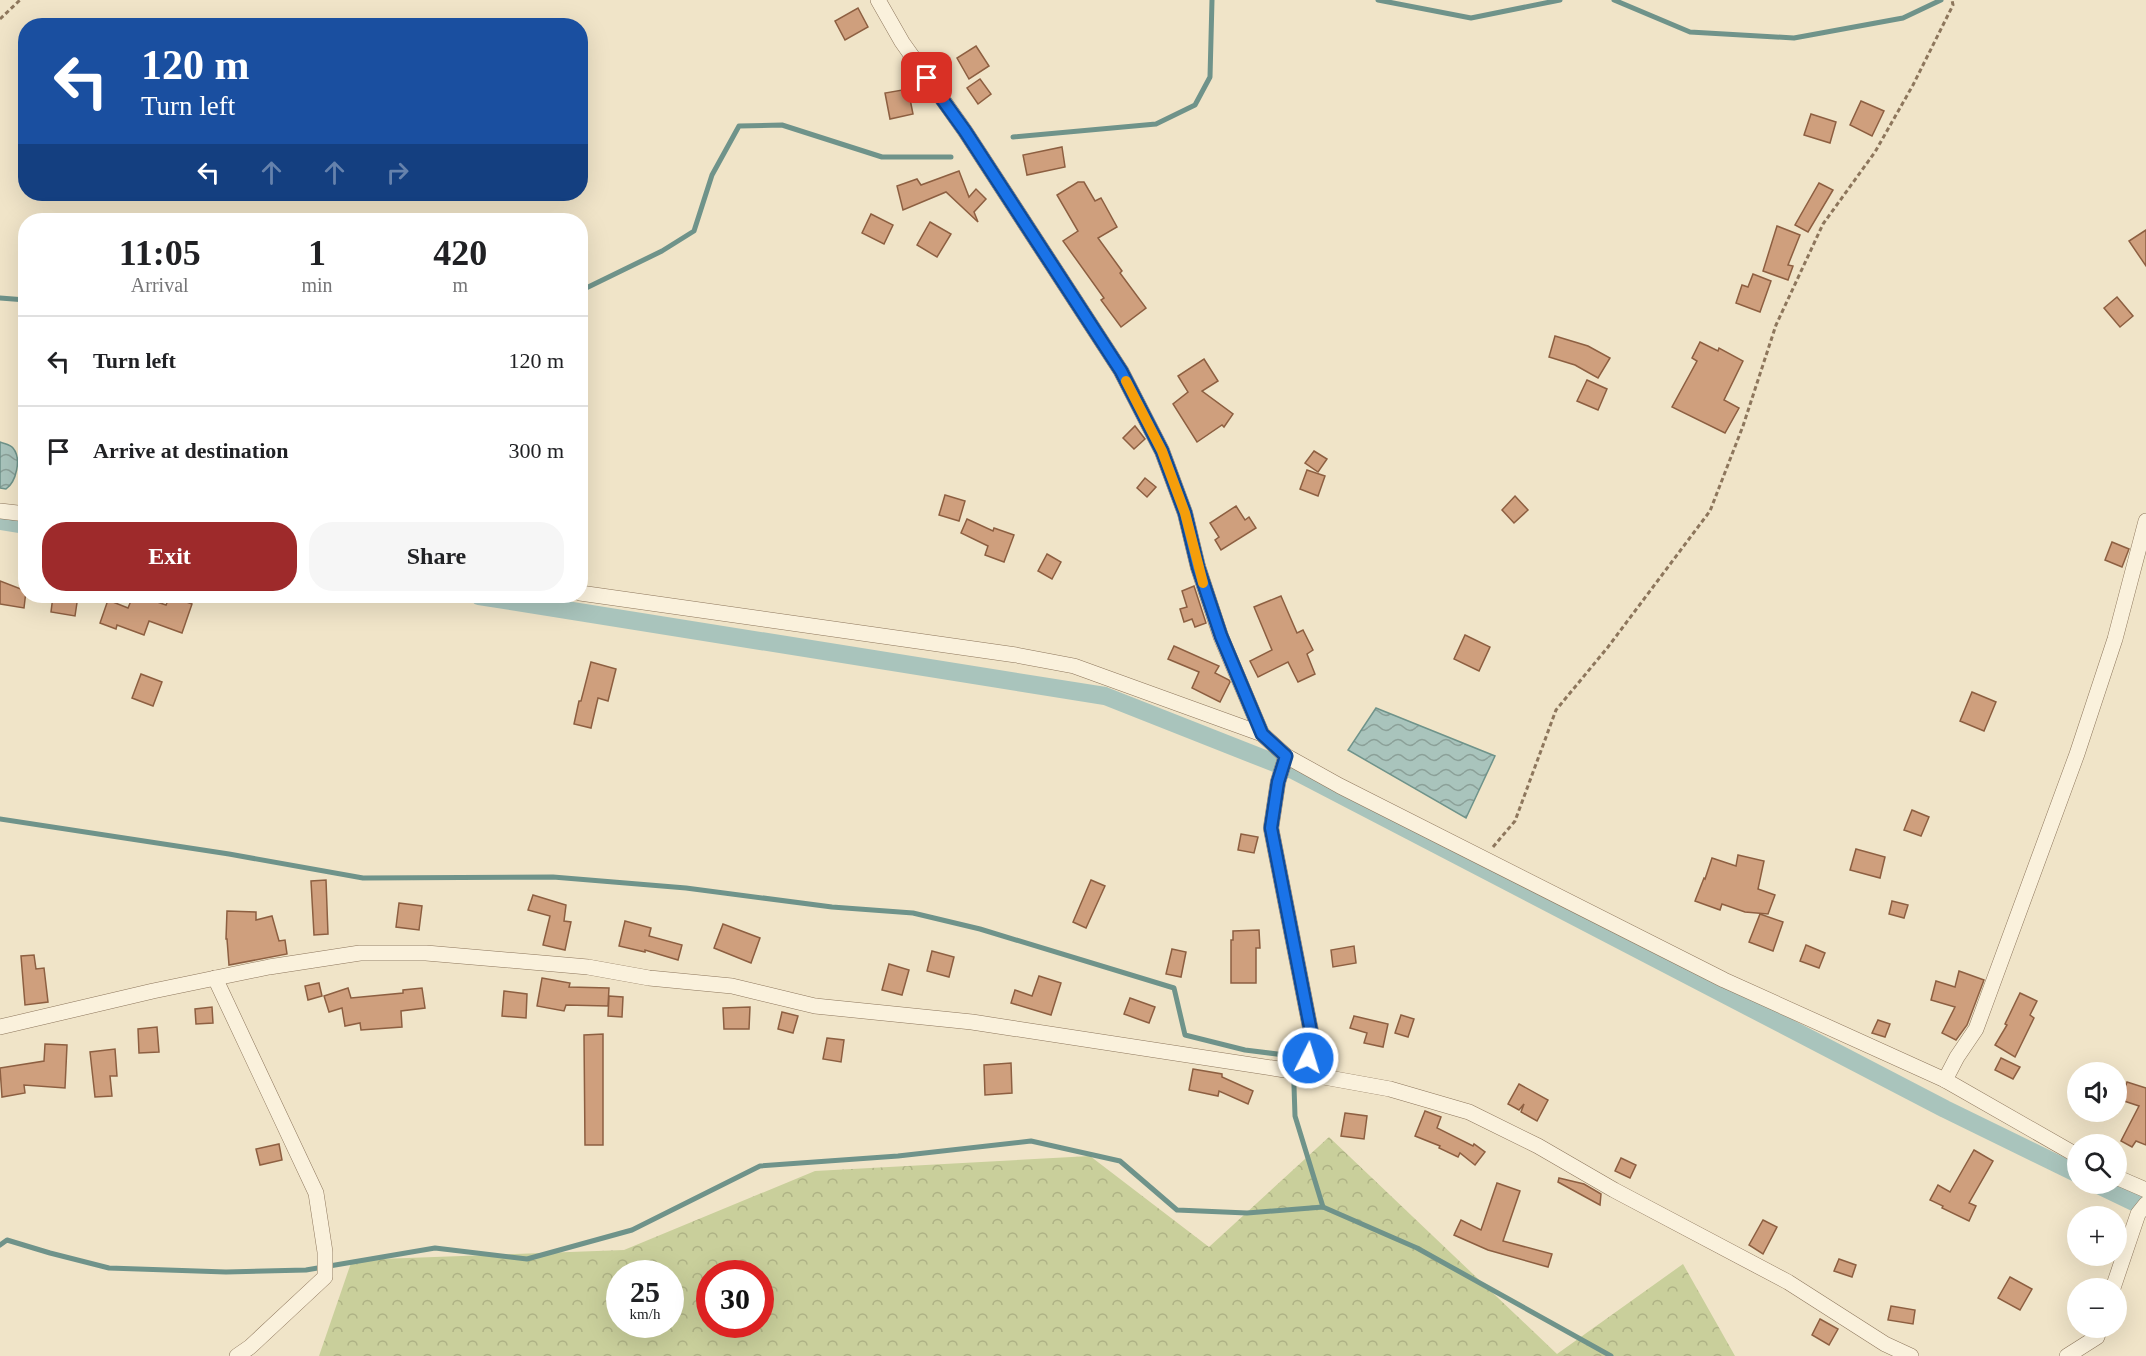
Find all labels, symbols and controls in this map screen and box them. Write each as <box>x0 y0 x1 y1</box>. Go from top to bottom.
icon: left <box>42 42 120 120</box>
text: 120 m <box>141 42 250 88</box>
pin <box>901 52 952 103</box>
icon: arrive <box>910 61 943 94</box>
text: Turn left <box>141 91 235 121</box>
icon: left <box>192 156 225 189</box>
icon: ahead <box>255 156 288 189</box>
icon: ahead <box>318 156 351 189</box>
icon: right <box>381 156 414 189</box>
text: 11:05 <box>119 233 201 273</box>
text: 1 <box>308 233 326 273</box>
text: 420 <box>433 233 487 273</box>
text: Arrival <box>131 274 189 296</box>
text: min <box>301 274 333 296</box>
text: m <box>452 274 468 296</box>
icon: left <box>42 345 75 378</box>
text: Turn left <box>93 348 176 373</box>
text: 120 m <box>508 348 564 373</box>
icon: arrive <box>42 435 75 468</box>
text: Arrive at destination <box>93 438 289 463</box>
text: 300 m <box>508 438 564 463</box>
button: Exit <box>42 522 297 591</box>
button: Share <box>309 522 564 591</box>
position arrow <box>1276 1026 1340 1090</box>
map controls <box>2067 1062 2127 1338</box>
button: sound <box>2067 1062 2127 1122</box>
button: search <box>2067 1134 2127 1194</box>
button: + <box>2067 1206 2127 1266</box>
speed limit sign: 30 <box>696 1260 774 1338</box>
text: 25 <box>630 1275 660 1308</box>
button: − <box>2067 1278 2127 1338</box>
text: km/h <box>630 1306 660 1322</box>

